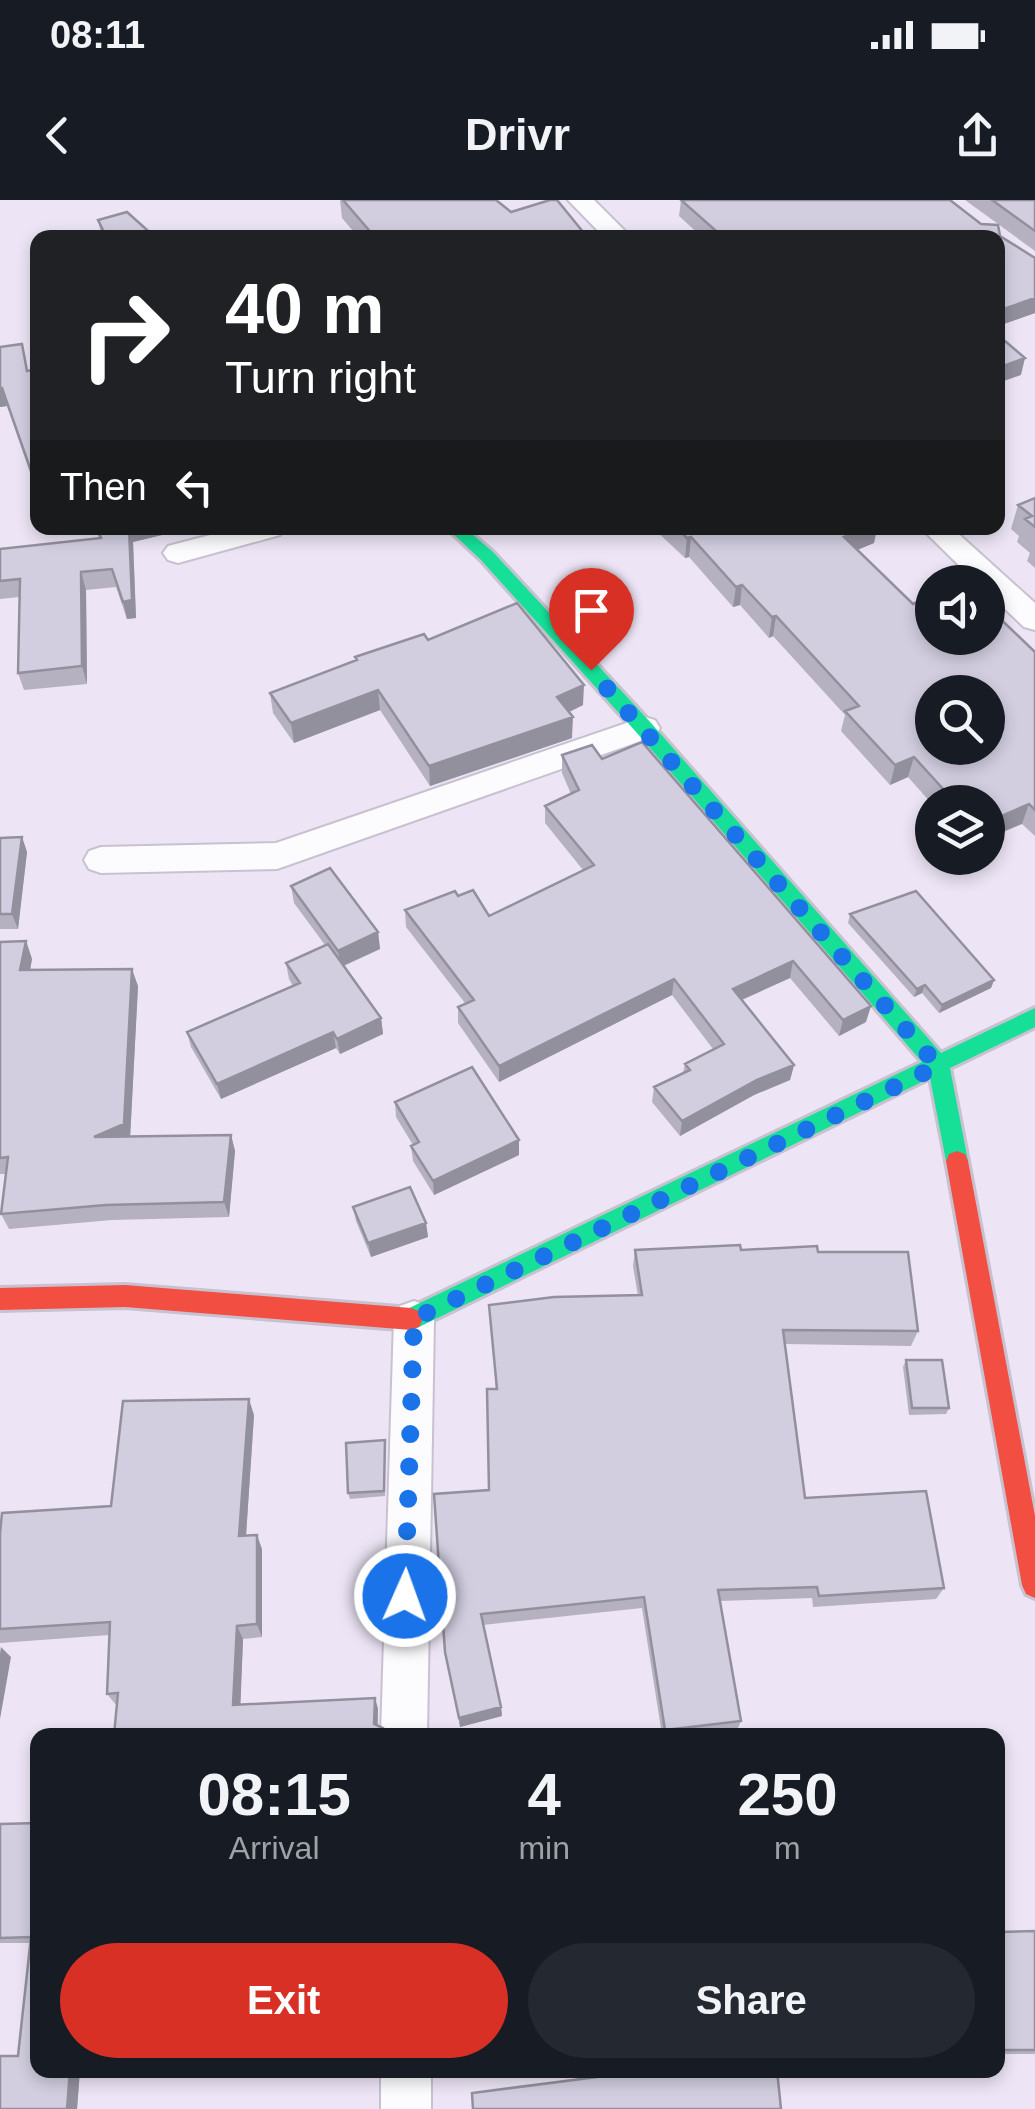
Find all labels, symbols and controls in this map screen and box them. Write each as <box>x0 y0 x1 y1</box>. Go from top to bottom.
text: 08:11 <box>50 14 145 56</box>
icon: back <box>30 108 85 163</box>
icon: share <box>950 108 1005 163</box>
text: Drivr <box>465 109 570 160</box>
icon: right <box>60 270 190 400</box>
text: 40 m <box>225 270 385 348</box>
text: Turn right <box>225 352 416 403</box>
icon: left <box>167 460 222 515</box>
text: Then <box>60 466 147 508</box>
map controls <box>915 565 1005 875</box>
button: sound <box>915 565 1005 655</box>
pin <box>549 568 634 671</box>
icon: arrive <box>564 583 619 638</box>
button: search <box>915 675 1005 765</box>
button: layers <box>915 785 1005 875</box>
position arrow <box>353 1544 457 1648</box>
text: 08:15 <box>197 1761 351 1828</box>
text: 4 <box>527 1761 561 1828</box>
text: 250 <box>737 1761 838 1828</box>
text: Arrival <box>229 1830 320 1866</box>
text: min <box>518 1830 570 1866</box>
text: m <box>774 1830 801 1866</box>
button: Exit <box>60 1943 508 2058</box>
button: Share <box>528 1943 975 2058</box>

